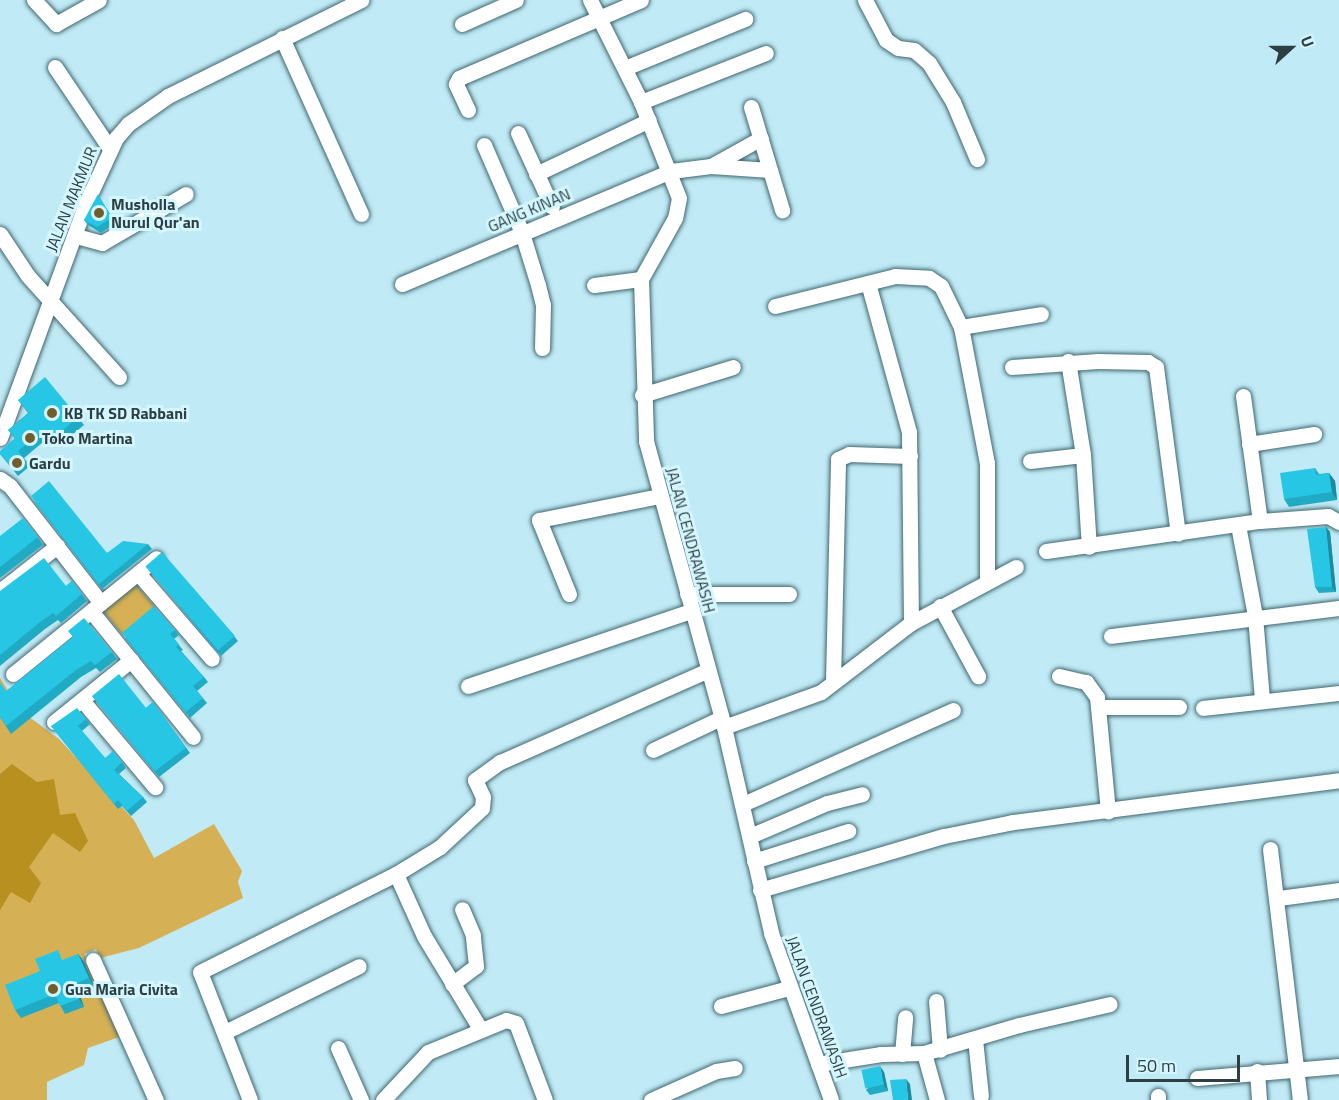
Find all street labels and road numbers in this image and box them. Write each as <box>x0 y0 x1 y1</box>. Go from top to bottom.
street label: JALAN MAKMUR <box>41 144 101 254</box>
street label: GANG KINAN <box>485 184 573 236</box>
street label: JALAN CENDRAWASIH <box>662 465 720 615</box>
street label: JALAN CENDRAWASIH <box>782 933 852 1081</box>

